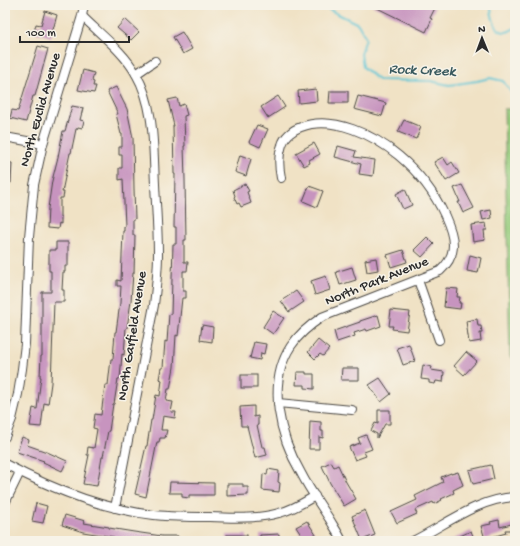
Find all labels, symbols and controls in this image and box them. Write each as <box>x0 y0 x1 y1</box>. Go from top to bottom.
scale bar <box>20 18 129 44</box>
north arrow <box>462 18 502 58</box>
text: N <box>478 24 486 36</box>
text: 100 m <box>25 27 56 41</box>
street label: North Euclid Avenue <box>17 50 66 169</box>
water label: Rock Creek <box>388 61 457 81</box>
street label: North Park Avenue <box>323 253 432 310</box>
street label: North Garfield Avenue <box>114 269 152 402</box>

